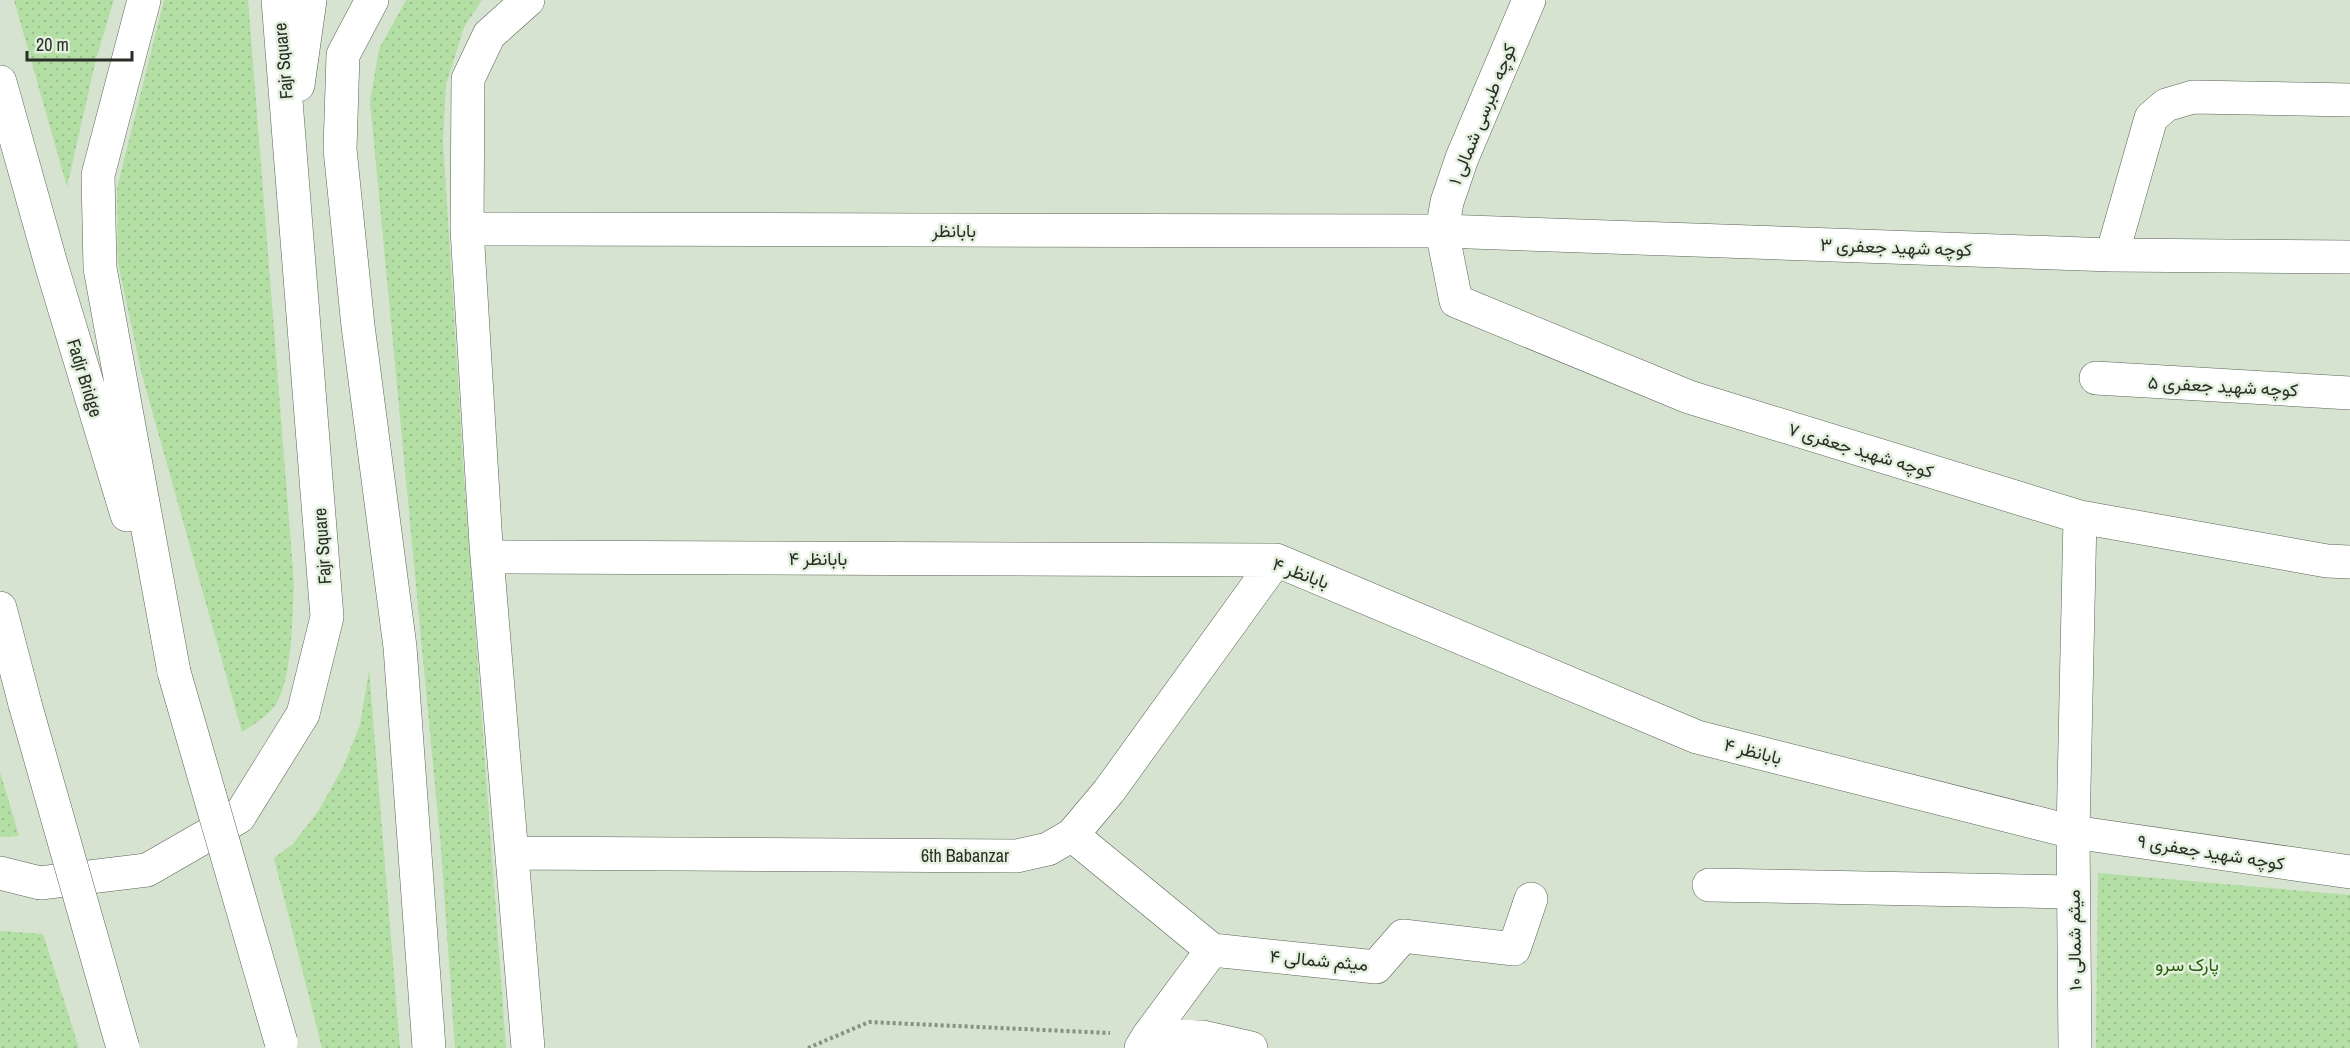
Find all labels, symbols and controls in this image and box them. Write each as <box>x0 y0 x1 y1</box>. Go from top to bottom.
street label: Fajr Square <box>267 22 299 100</box>
scale bar <box>27 24 132 62</box>
text: 20 m <box>36 32 69 57</box>
street label: کوچه طبرسی شمالی ۱ <box>1442 40 1522 188</box>
street label: بابانظر <box>931 218 976 243</box>
street label: کوچه شهید جعفری ۳ <box>1820 232 1972 262</box>
street label: Fadjr Bridge <box>61 336 109 420</box>
street label: کوچه شهید جعفری ۵ <box>2147 370 2299 402</box>
street label: کوچه شهید جعفری ۷ <box>1785 416 1937 484</box>
street label: Fajr Square <box>307 507 337 585</box>
street label: بابانظر ۴ <box>789 546 847 571</box>
street label: بابانظر ۴ <box>1269 551 1333 595</box>
street label: بابانظر ۴ <box>1722 732 1784 770</box>
street label: کوچه شهید جعفری ۹ <box>2136 828 2286 876</box>
street label: 6th Babanzar <box>921 843 1009 868</box>
street label: میثم شمالی ۱۰ <box>2061 889 2087 991</box>
street label: میثم شمالی ۴ <box>1269 943 1369 977</box>
park label: پارک سرو <box>2155 952 2219 977</box>

